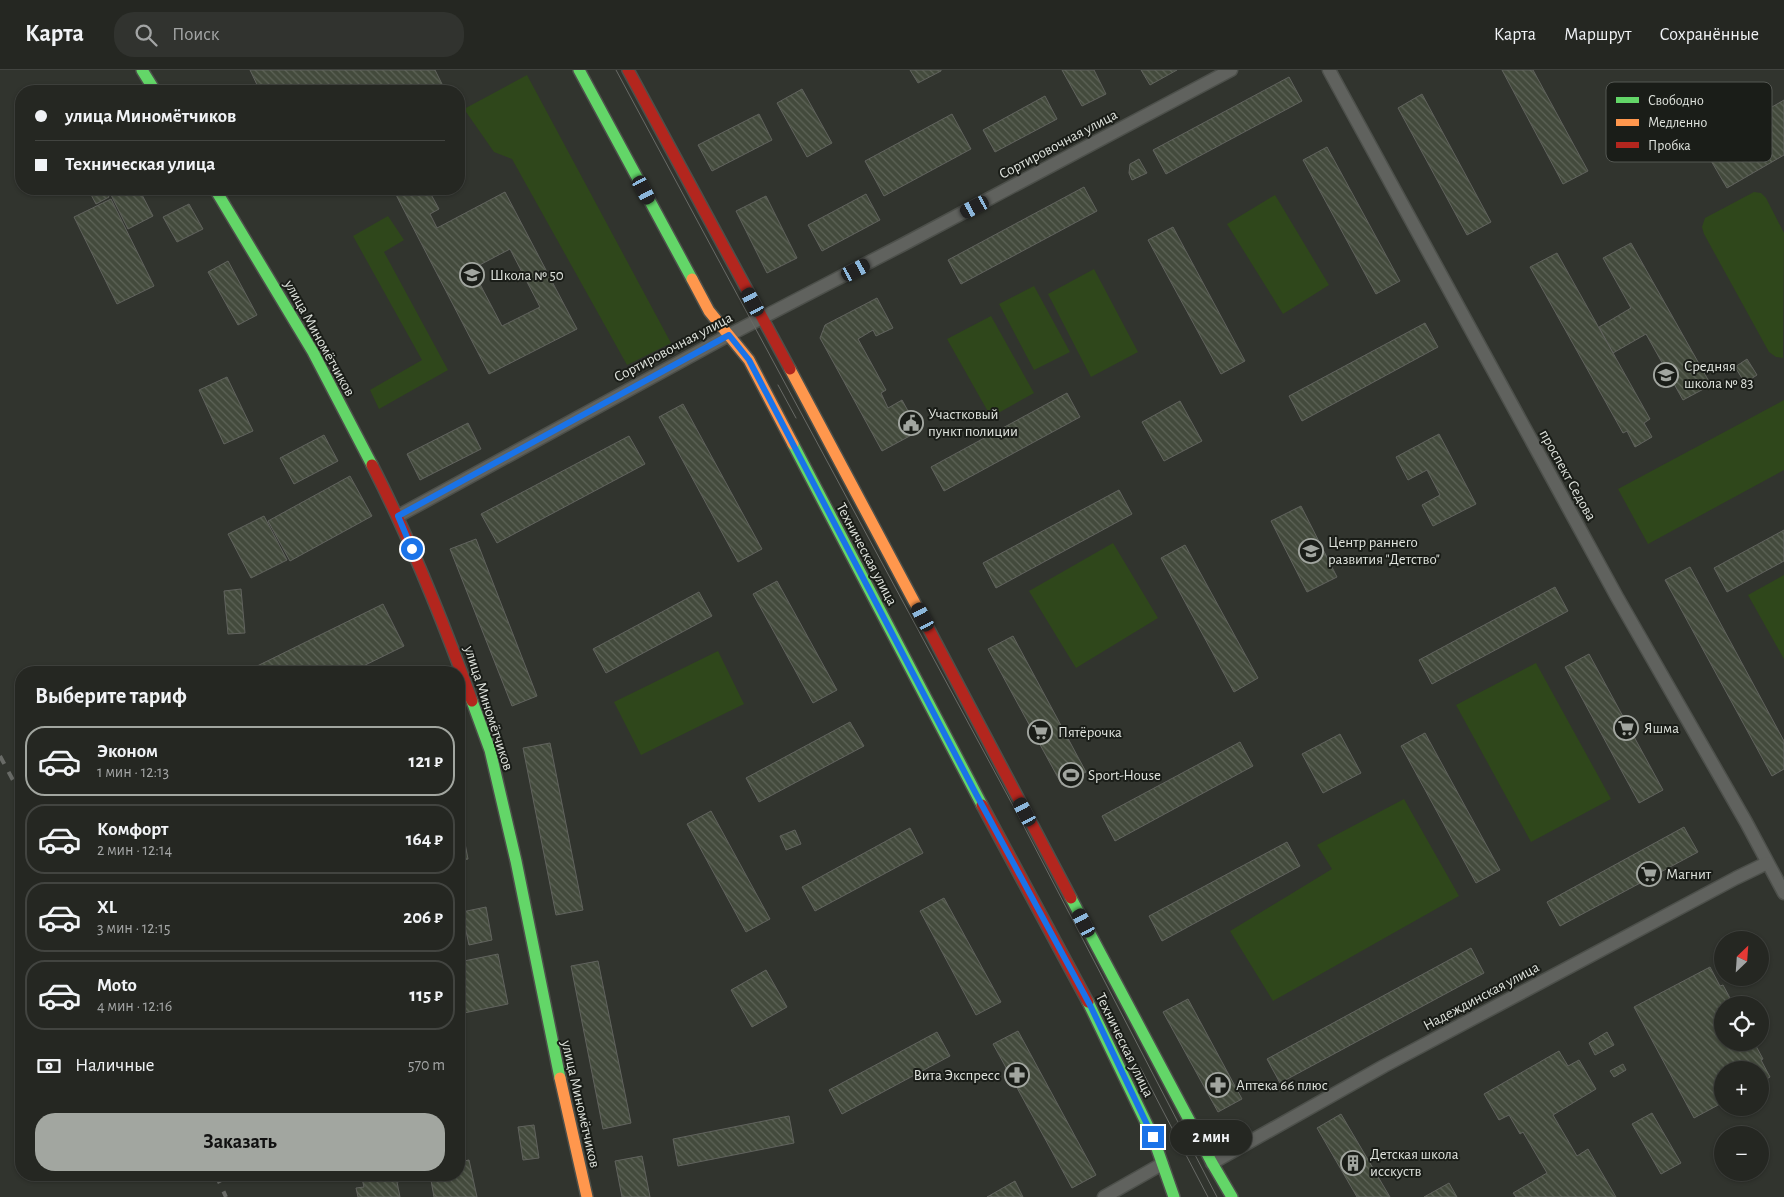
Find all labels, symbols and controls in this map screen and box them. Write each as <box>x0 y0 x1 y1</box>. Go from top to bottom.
search box <box>114 12 464 57</box>
icon: search <box>132 21 160 49</box>
text: Карта <box>25 22 84 46</box>
text: Поиск <box>172 25 219 44</box>
text: Карта <box>1494 26 1536 44</box>
text: Маршрут <box>1564 26 1632 44</box>
text: Сохранённые <box>1660 26 1759 44</box>
legend <box>1606 82 1772 162</box>
text: Свободно <box>1648 94 1704 108</box>
text: улица Миномётчиков <box>65 107 236 126</box>
street label: Сортировочная улица <box>996 107 1120 182</box>
text: Медленно <box>1648 116 1707 130</box>
text: Пробка <box>1648 139 1691 153</box>
text: Техническая улица <box>65 155 215 174</box>
car <box>630 173 657 207</box>
car <box>958 193 991 221</box>
car <box>839 256 872 284</box>
school or university icon: Школа № 50 <box>459 262 485 288</box>
place label: Школа № 50 <box>490 268 564 283</box>
street label: улица Миномётчиков <box>281 277 358 399</box>
car <box>739 285 766 319</box>
street label: Сортировочная улица <box>611 310 735 385</box>
place label: Средняя школа № 83 <box>1684 359 1753 391</box>
school or university icon: Средняя школа № 83 <box>1653 362 1679 388</box>
place label: Участковый пункт полиции <box>928 407 1018 439</box>
public building icon: Участковый пункт полиции <box>898 410 924 436</box>
street label: проспект Седова <box>1536 427 1599 523</box>
street label: Техническая улица <box>833 501 900 608</box>
place label: Центр раннего развития "Детство" <box>1328 535 1440 567</box>
route start <box>401 538 423 560</box>
school or university icon: Центр раннего развития "Детство" <box>1298 538 1324 564</box>
car <box>909 600 936 634</box>
street label: улица Миномётчиков <box>461 643 516 772</box>
text: Выберите тариф <box>35 685 187 707</box>
supermarket icon: Яшма <box>1613 715 1639 741</box>
supermarket icon: Пятёрочка <box>1027 719 1053 745</box>
place label: Яшма <box>1644 721 1679 736</box>
place label: Пятёрочка <box>1058 725 1122 740</box>
icon: car <box>37 739 82 784</box>
text: Эконом <box>97 742 158 761</box>
text: 121 ₽ <box>409 752 443 771</box>
sports icon: Sport-House <box>1058 762 1084 788</box>
text: 1 мин · 12:13 <box>97 764 169 780</box>
place label: Sport-House <box>1088 768 1161 783</box>
car <box>1011 795 1038 829</box>
icon: car <box>37 817 82 862</box>
text: Комфорт <box>97 820 168 839</box>
text: 164 ₽ <box>406 830 443 849</box>
text: 2 мин · 12:14 <box>97 842 172 858</box>
supermarket icon: Магнит <box>1636 861 1662 887</box>
place label: Магнит <box>1666 867 1712 882</box>
icon: car <box>37 895 82 940</box>
text: XL <box>97 898 117 917</box>
car <box>1070 906 1097 940</box>
text: 206 ₽ <box>403 908 443 927</box>
text: 3 мин · 12:15 <box>97 920 170 936</box>
north arrow <box>1714 931 1769 986</box>
map controls <box>1714 931 1769 1181</box>
street label: Надеждинская улица <box>1421 959 1542 1033</box>
icon: car <box>37 973 82 1018</box>
text: Moto <box>97 976 137 995</box>
text: 115 ₽ <box>409 986 443 1005</box>
street label: Техническая улица <box>1093 991 1156 1100</box>
button: locate <box>1714 996 1769 1051</box>
text: 4 мин · 12:16 <box>97 998 172 1014</box>
street label: улица Миномётчиков <box>558 1038 602 1169</box>
icon: cash <box>35 1052 63 1080</box>
text: Наличные <box>75 1056 155 1075</box>
text: 570 m <box>408 1057 445 1073</box>
button: + <box>1714 1061 1769 1116</box>
pharmacy icon: Вита Экспресс <box>1004 1062 1030 1088</box>
place label: Вита Экспресс <box>913 1068 1000 1083</box>
pharmacy icon: Аптека 66 плюс <box>1205 1072 1231 1098</box>
place label: Аптека 66 плюс <box>1236 1078 1328 1093</box>
button: Заказать <box>35 1113 445 1171</box>
callout: 2 мин <box>1170 1120 1253 1154</box>
route end <box>1142 1126 1164 1148</box>
button: − <box>1714 1126 1769 1181</box>
text: 2 мин <box>1192 1129 1230 1145</box>
place label: Детская школа исскуств <box>1370 1147 1459 1179</box>
building icon: Детская школа исскуств <box>1340 1150 1366 1176</box>

